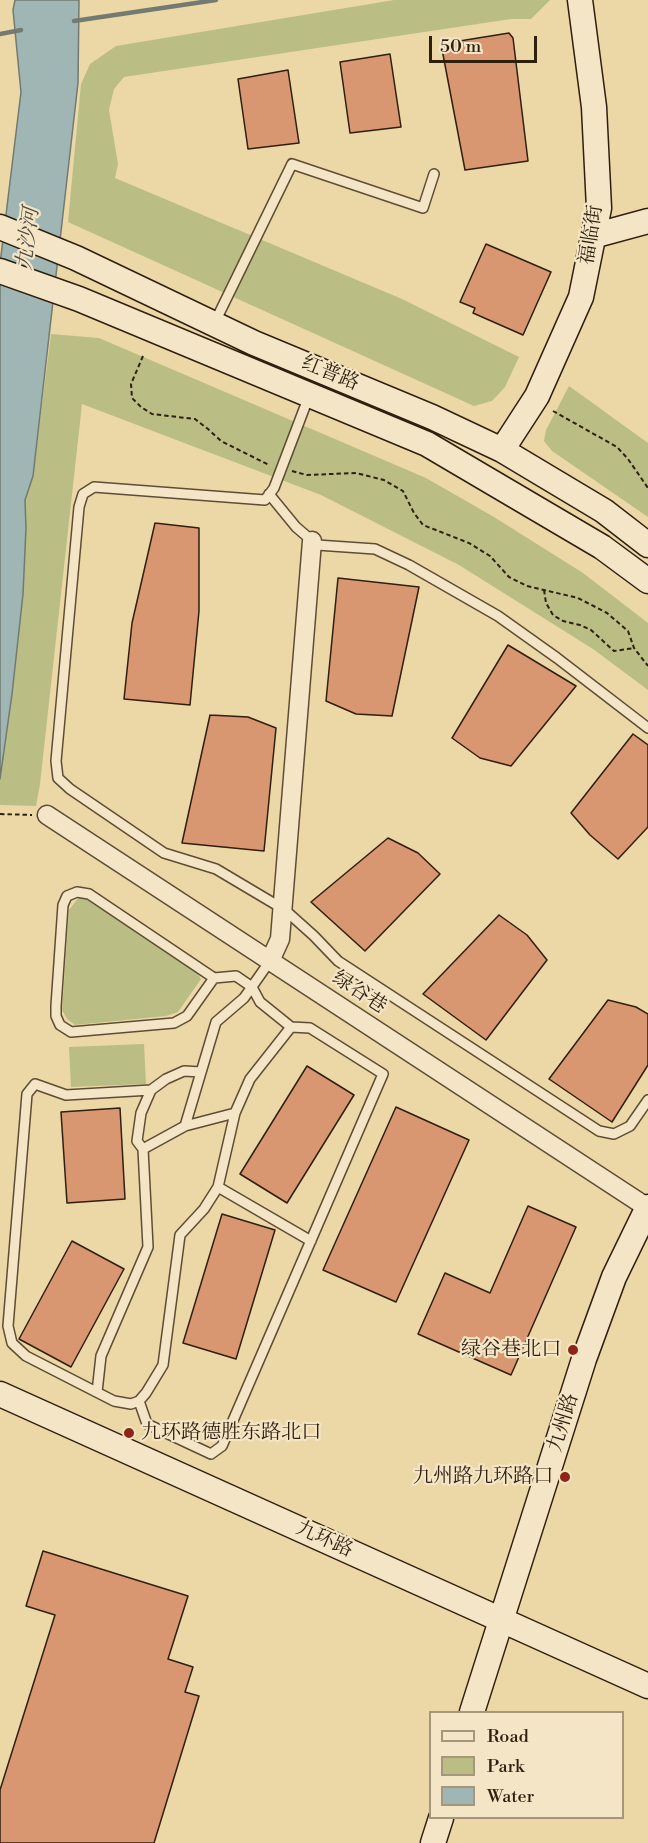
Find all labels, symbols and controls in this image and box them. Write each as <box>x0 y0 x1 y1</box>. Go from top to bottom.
scale bar <box>432 24 540 62</box>
text: 50 m <box>440 35 481 58</box>
street label: 福临街 <box>575 203 609 267</box>
water label: 九沙河 <box>13 206 45 272</box>
street label: 红普路 <box>298 352 362 396</box>
street label: 绿谷巷 <box>327 967 391 1019</box>
place label: 绿谷巷北口 <box>461 1338 561 1362</box>
marker: 绿谷巷北口 <box>566 1343 580 1357</box>
street label: 九州路 <box>544 1391 584 1455</box>
place label: 九环路德胜东路北口 <box>141 1421 321 1445</box>
marker: 九环路德胜东路北口 <box>122 1426 136 1440</box>
place label: 九州路九环路口 <box>413 1465 553 1489</box>
marker: 九州路九环路口 <box>558 1470 572 1484</box>
street label: 九环路 <box>292 1517 356 1563</box>
legend <box>429 1711 624 1819</box>
text: Road <box>487 1725 529 1748</box>
text: Park <box>487 1755 524 1778</box>
text: Water <box>487 1785 534 1808</box>

